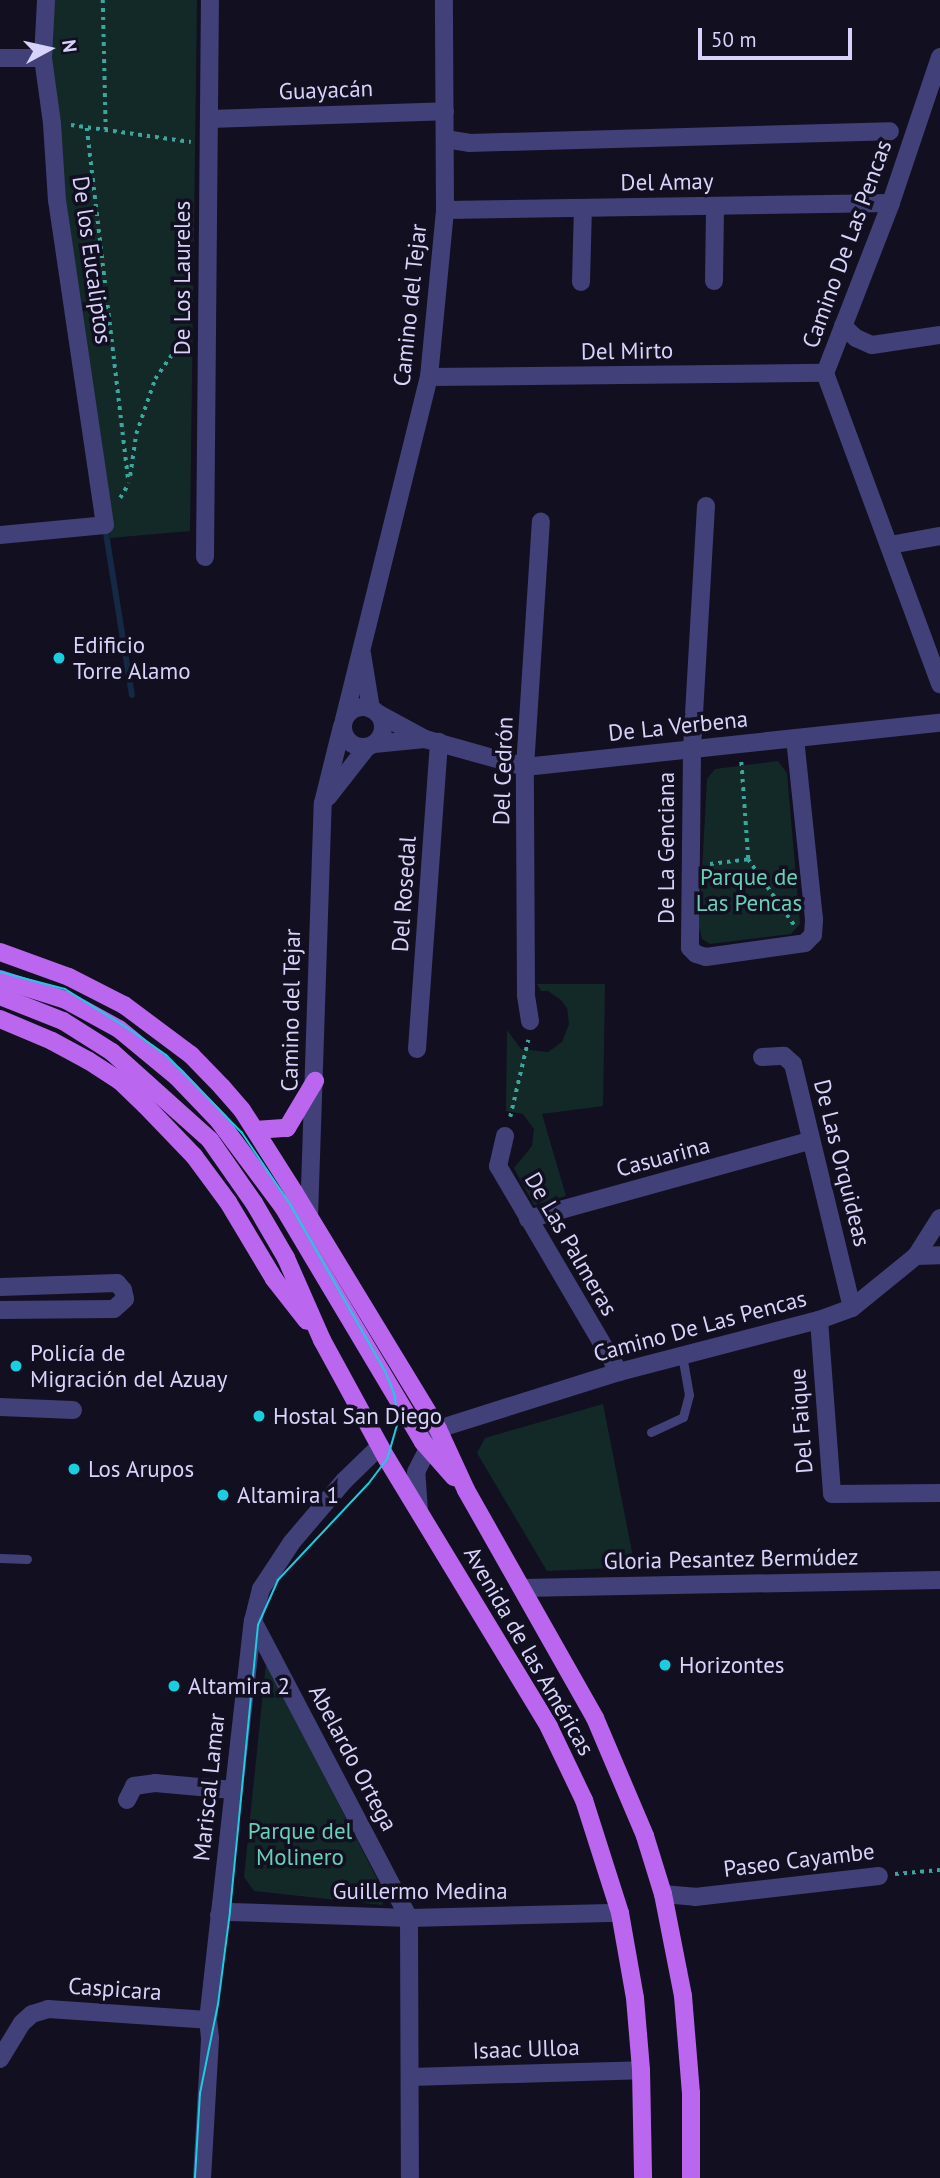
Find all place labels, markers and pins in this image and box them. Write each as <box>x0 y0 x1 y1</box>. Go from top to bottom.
place label: Edificio Torre Alamo <box>73 631 191 685</box>
marker: Edificio Torre Alamo <box>51 650 67 666</box>
place label: Policía de Migración del Azuay <box>30 1339 228 1393</box>
marker: Policía de Migración del Azuay <box>8 1358 24 1374</box>
place label: Hostal San Diego <box>273 1402 442 1430</box>
marker: Hostal San Diego <box>251 1408 267 1424</box>
place label: Los Arupos <box>88 1455 195 1483</box>
marker: Los Arupos <box>66 1461 82 1477</box>
place label: Altamira 1 <box>237 1481 339 1509</box>
marker: Altamira 1 <box>215 1487 231 1503</box>
place label: Horizontes <box>679 1651 785 1679</box>
marker: Horizontes <box>657 1657 673 1673</box>
place label: Altamira 2 <box>188 1672 290 1700</box>
marker: Altamira 2 <box>166 1678 182 1694</box>

